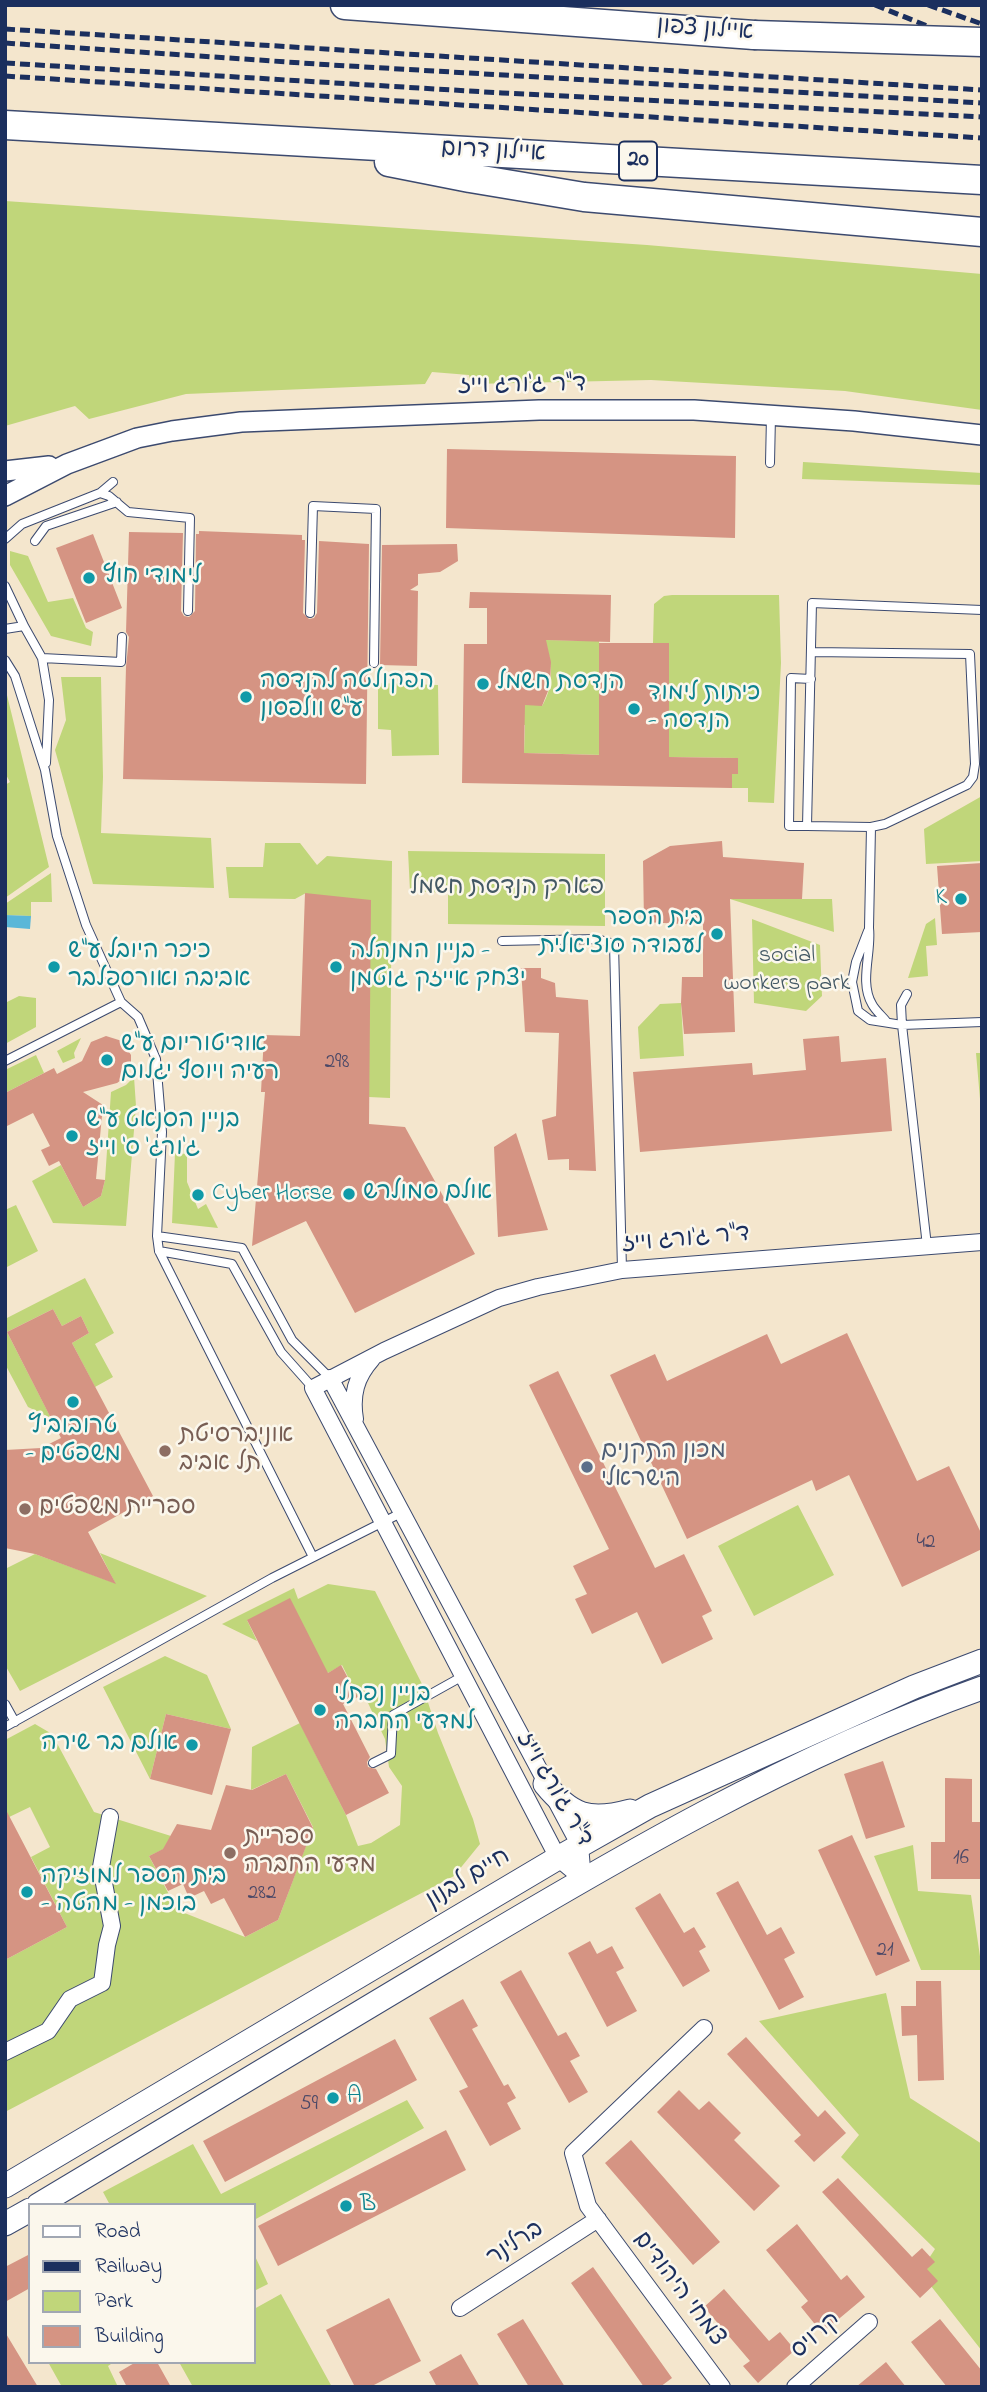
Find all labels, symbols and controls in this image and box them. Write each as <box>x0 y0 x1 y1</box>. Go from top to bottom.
street label: איילון צפון <box>656 13 754 49</box>
street label: איילון דרום <box>440 136 546 170</box>
road number: 20 <box>619 142 657 180</box>
street label: ד"ר ג'ורג וייז <box>458 371 586 403</box>
place label: לימודי חוץ <box>103 564 201 592</box>
marker: לימודי חוץ <box>81 570 97 586</box>
place label: הפקולטה להנדסה ע"ש וולפסון <box>260 669 434 725</box>
place label: הנדסת חשמל <box>497 670 624 698</box>
marker: הנדסת חשמל <box>475 676 491 692</box>
place label: כיתות לימוד - הנדסה <box>648 681 760 737</box>
marker: הפקולטה להנדסה ע"ש וולפסון <box>238 689 254 705</box>
marker: כיתות לימוד - הנדסה <box>626 701 642 717</box>
park label: פארק הנדסת חשמל <box>410 875 604 903</box>
place label: K <box>935 885 947 913</box>
marker: K <box>953 891 969 907</box>
place label: בית הספר לעבודה סוציאלית <box>539 906 703 962</box>
marker: בית הספר לעבודה סוציאלית <box>709 926 725 942</box>
place label: כיכר היובל ע"ש אביבה ואורספלבר <box>68 939 251 995</box>
place label: בניין המנהלה - יצחק אייזק גוטמן <box>350 939 526 995</box>
park label: social workers park <box>724 943 850 999</box>
marker: כיכר היובל ע"ש אביבה ואורספלבר <box>46 959 62 975</box>
marker: בניין המנהלה - יצחק אייזק גוטמן <box>328 959 344 975</box>
place label: אודיטוריום ע"ש רעיה ויוסף יגלום <box>121 1032 279 1088</box>
house number: 298 <box>325 1051 349 1077</box>
marker: אודיטוריום ע"ש רעיה ויוסף יגלום <box>99 1052 115 1068</box>
place label: בניין הסנאט ע"ש ג'ורג' ס' וייז <box>86 1108 240 1164</box>
marker: בניין הסנאט ע"ש ג'ורג' ס' וייז <box>64 1128 80 1144</box>
place label: אולם סמולרש <box>363 1180 492 1208</box>
place label: Cyber Horse <box>212 1181 332 1209</box>
marker: אולם סמולרש <box>341 1186 357 1202</box>
marker: Cyber Horse <box>190 1187 206 1203</box>
street label: ד"ר ג'ורג וייז <box>621 1221 751 1261</box>
marker: טרובוביץ - משפטים <box>65 1394 81 1410</box>
place label: טרובוביץ - משפטים <box>25 1414 121 1470</box>
place label: אוניברסיטת תל אביב <box>179 1423 293 1479</box>
place label: מכון התקנים הישראלי <box>601 1439 726 1495</box>
marker: אוניברסיטת תל אביב <box>157 1443 173 1459</box>
marker: מכון התקנים הישראלי <box>579 1459 595 1475</box>
place label: ספריית משפטים <box>39 1495 195 1523</box>
marker: ספריית משפטים <box>17 1501 33 1517</box>
house number: 42 <box>916 1531 936 1557</box>
place label: בניין נפתלי למדעי החברה <box>334 1682 474 1738</box>
marker: בניין נפתלי למדעי החברה <box>312 1702 328 1718</box>
street label: ד"ר ג'ורג וייז <box>509 1727 597 1853</box>
place label: אולם בר שירה <box>41 1731 178 1759</box>
marker: אולם בר שירה <box>184 1737 200 1753</box>
place label: ספריית מדעי החברה <box>244 1825 376 1881</box>
street label: חיים לבנון <box>422 1844 516 1916</box>
marker: ספריית מדעי החברה <box>222 1845 238 1861</box>
house number: 16 <box>953 1847 969 1873</box>
place label: בית הספר למוזיקה - בוכמן - מהטה <box>41 1864 226 1920</box>
house number: 282 <box>248 1882 276 1908</box>
marker: בית הספר למוזיקה - בוכמן - מהטה <box>19 1884 35 1900</box>
house number: 21 <box>876 1939 894 1965</box>
place label: A <box>347 2084 362 2112</box>
marker: A <box>325 2090 341 2106</box>
house number: 59 <box>300 2093 318 2119</box>
place label: B <box>360 2192 376 2220</box>
marker: B <box>338 2198 354 2214</box>
legend <box>28 2203 256 2364</box>
street label: ברלינר <box>482 2216 550 2274</box>
text: Road <box>95 2217 141 2247</box>
street label: צמחי היהודים <box>626 2227 730 2353</box>
text: Railway <box>95 2252 162 2282</box>
text: Park <box>95 2287 133 2317</box>
street label: קרויס <box>786 2308 848 2366</box>
text: Building <box>95 2322 164 2352</box>

